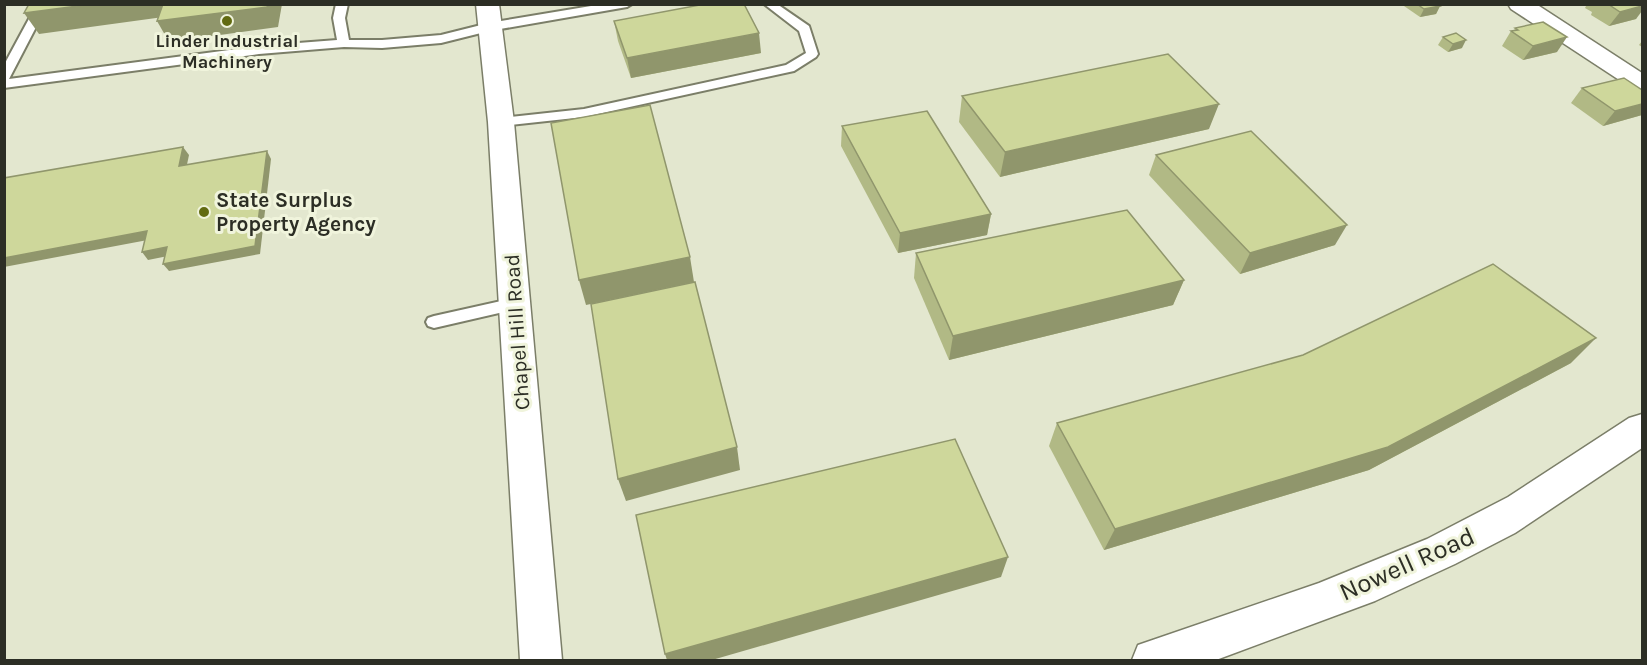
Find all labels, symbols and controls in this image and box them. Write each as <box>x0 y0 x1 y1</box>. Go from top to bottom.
marker: Linder Industrial Machinery <box>220 14 234 28</box>
place label: Linder Industrial Machinery <box>156 30 298 73</box>
place label: State Surplus Property Agency <box>216 188 376 236</box>
marker: State Surplus Property Agency <box>197 205 211 219</box>
street label: Chapel Hill Road <box>500 253 534 411</box>
street label: Nowell Road <box>1335 520 1479 608</box>

